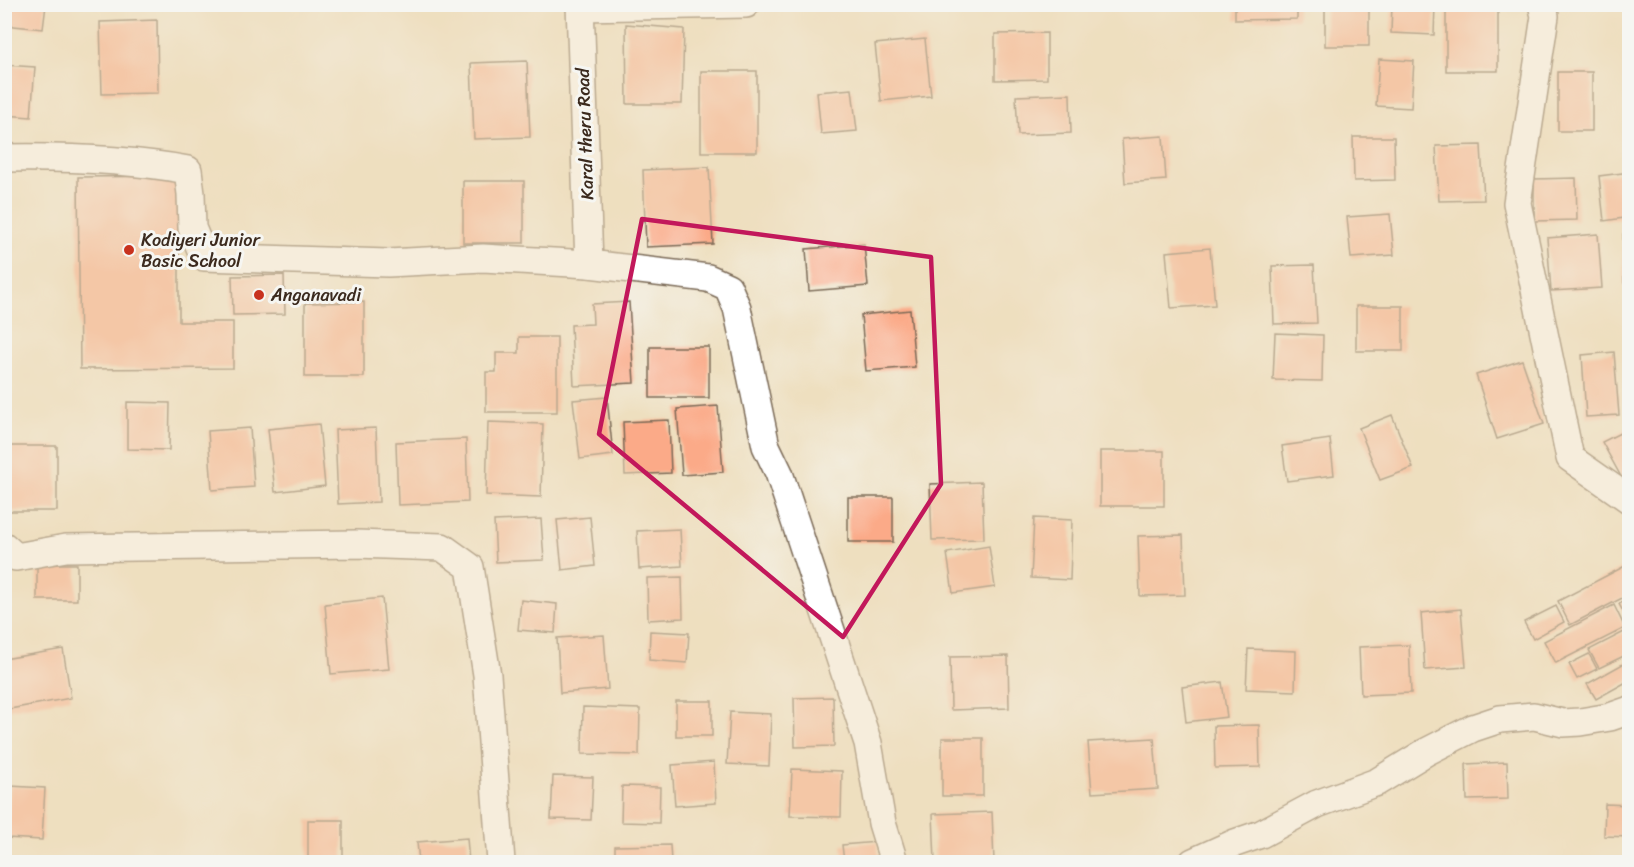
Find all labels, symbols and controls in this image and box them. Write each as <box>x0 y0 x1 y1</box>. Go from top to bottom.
street label: Karal theru Road <box>567 66 603 200</box>
place label: Kodiyeri Junior Basic School <box>141 224 261 277</box>
marker: Kodiyeri Junior Basic School <box>122 243 136 257</box>
place label: Anganavadi <box>270 279 362 311</box>
marker: Anganavadi <box>252 288 266 302</box>

